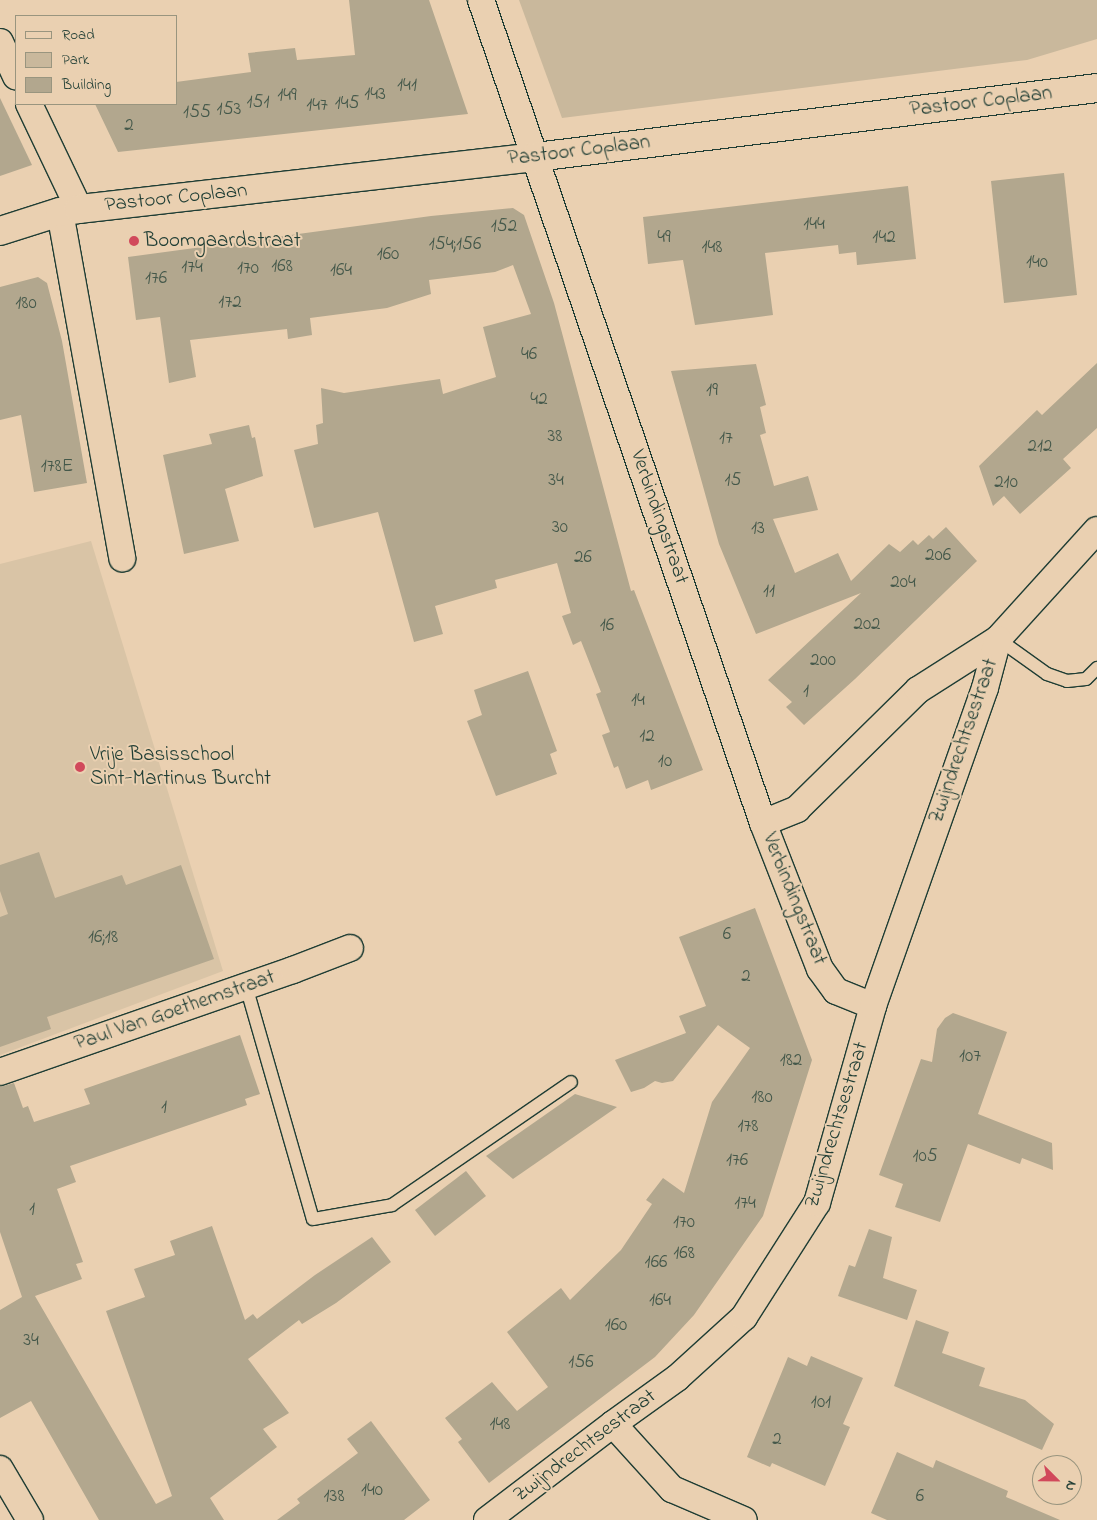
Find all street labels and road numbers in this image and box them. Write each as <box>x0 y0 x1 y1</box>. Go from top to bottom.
street label: Pastoor Coplaan <box>908 81 1054 123</box>
street label: Pastoor Coplaan <box>506 130 652 172</box>
street label: Pastoor Coplaan <box>103 178 249 218</box>
street label: Verbindingstraat <box>624 447 694 587</box>
street label: Zwijndrechtsestraat <box>924 655 1004 827</box>
street label: Verbindingstraat <box>756 829 832 969</box>
street label: Paul Van Goethemstraat <box>72 965 278 1057</box>
street label: Zwijndrechtsestraat <box>800 1039 874 1211</box>
street label: Zwijndrechtsestraat <box>509 1384 661 1508</box>

